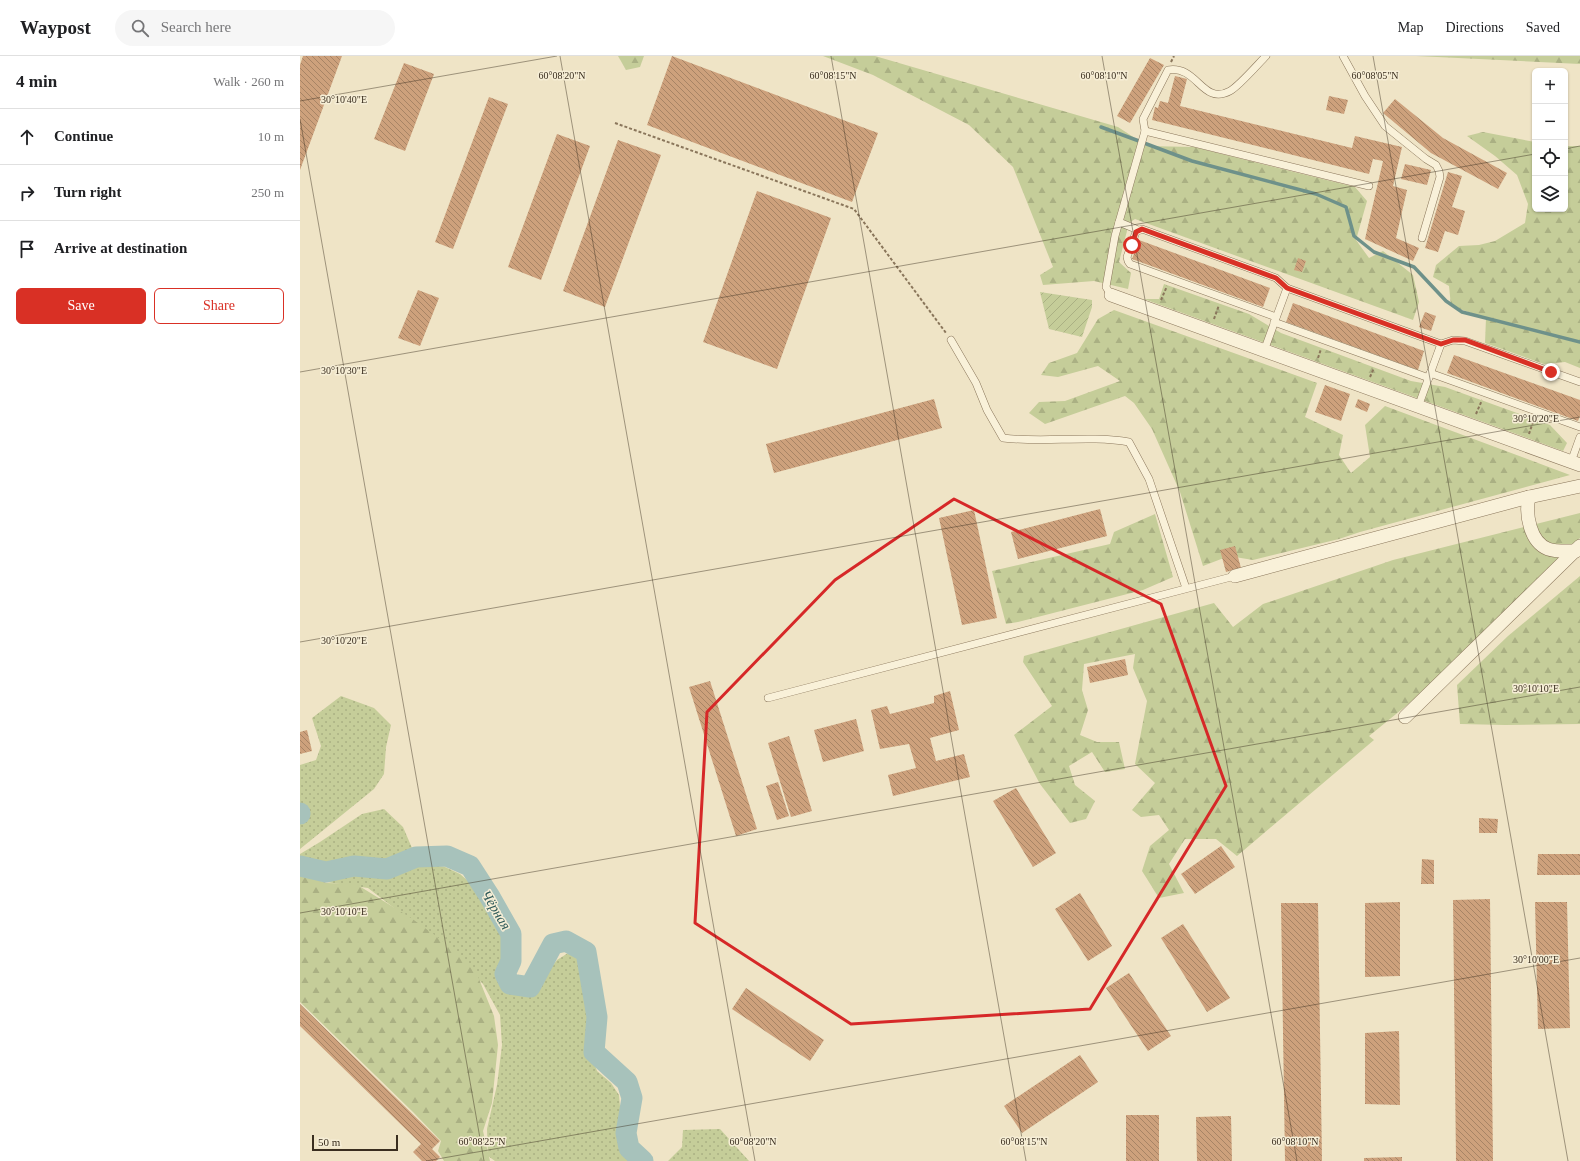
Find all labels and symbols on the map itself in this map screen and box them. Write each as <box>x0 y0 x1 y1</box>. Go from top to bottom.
text: 60°08'20"N <box>538 70 586 81</box>
text: 60°08'15"N <box>809 70 857 81</box>
text: 60°08'10"N <box>1080 70 1128 81</box>
text: 60°08'05"N <box>1351 70 1399 81</box>
text: 30°10'40"E <box>321 94 367 105</box>
route start <box>1123 236 1141 254</box>
route end <box>1542 363 1560 381</box>
text: 30°10'30"E <box>321 365 367 376</box>
text: 30°10'20"E <box>1513 413 1559 424</box>
text: 30°10'20"E <box>321 635 367 646</box>
text: 30°10'10"E <box>1513 683 1559 694</box>
water label: Чёрная <box>478 888 514 932</box>
text: 30°10'10"E <box>321 906 367 917</box>
text: 30°10'00"E <box>1513 954 1559 965</box>
scale bar <box>312 1133 398 1152</box>
text: 60°08'25"N <box>458 1136 506 1147</box>
text: 60°08'20"N <box>729 1136 777 1147</box>
text: 60°08'15"N <box>1000 1136 1048 1147</box>
text: 60°08'10"N <box>1271 1136 1319 1147</box>

